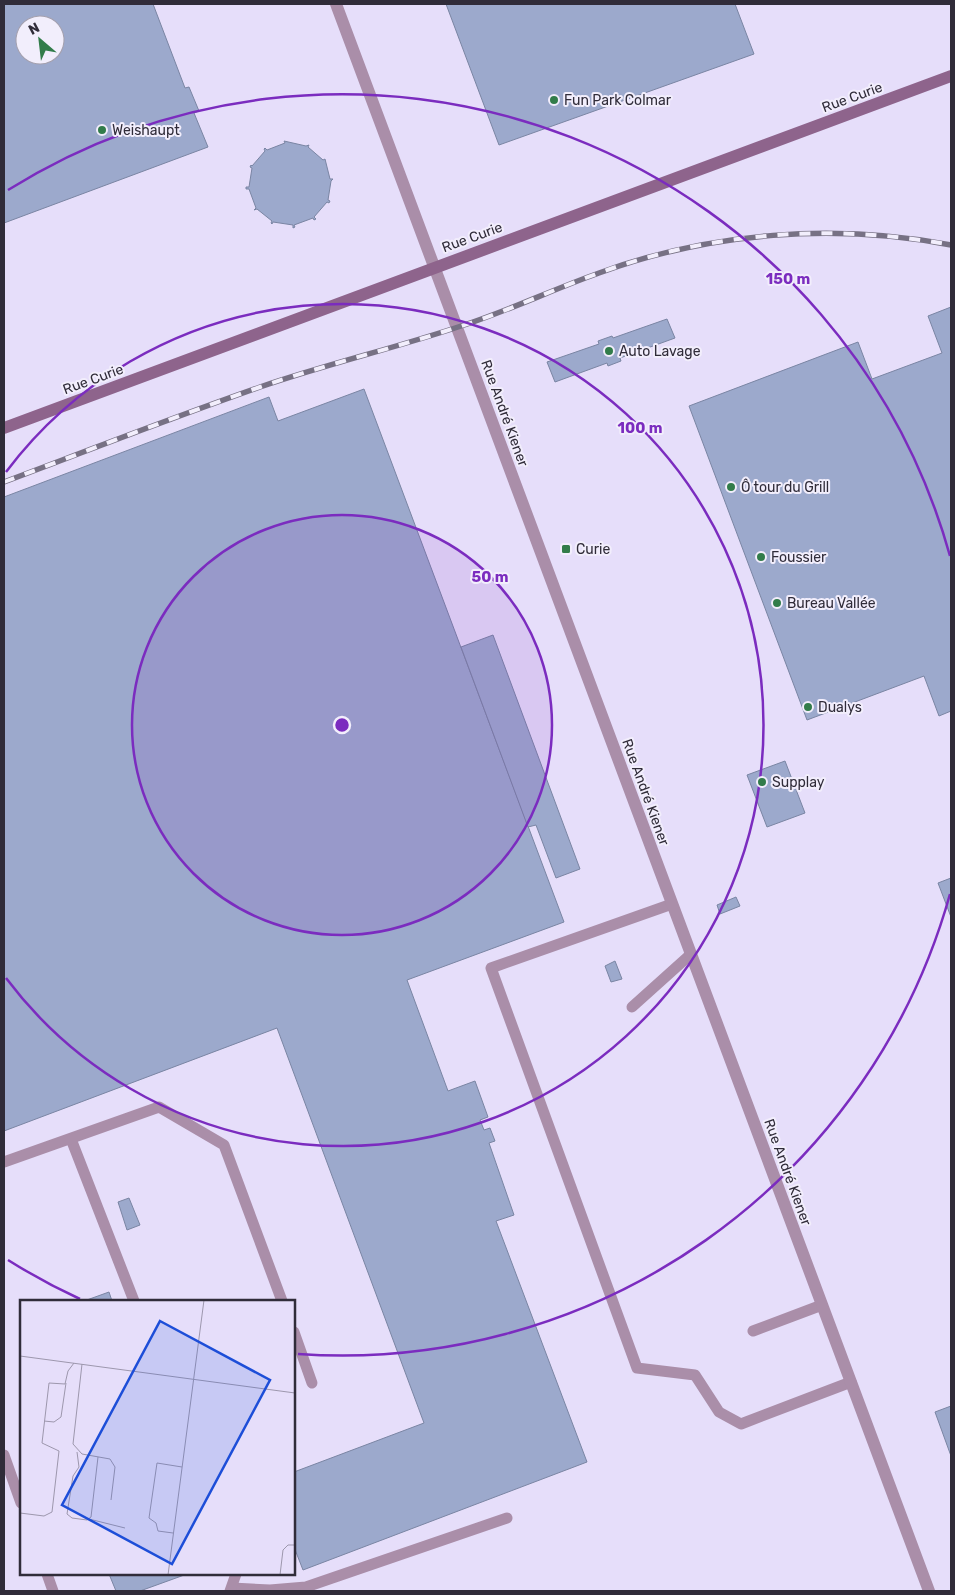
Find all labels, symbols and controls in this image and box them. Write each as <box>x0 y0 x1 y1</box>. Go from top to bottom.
north arrow <box>15 15 65 65</box>
text: N <box>26 19 43 39</box>
street label: Rue Curie <box>820 79 885 116</box>
place label: Fun Park Colmar <box>564 92 672 109</box>
marker: Fun Park Colmar <box>548 94 560 106</box>
place label: Weishaupt <box>112 122 180 139</box>
marker: Weishaupt <box>96 124 108 136</box>
street label: Rue Curie <box>440 219 505 256</box>
text: 150 m <box>766 270 810 288</box>
place label: Auto Lavage <box>619 343 701 360</box>
marker: Auto Lavage <box>603 345 615 357</box>
street label: Rue André Kiener <box>477 357 532 470</box>
street label: Rue Curie <box>61 361 126 398</box>
text: 100 m <box>618 419 662 437</box>
place label: Ô tour du Grill <box>741 478 829 496</box>
marker: Ô tour du Grill <box>725 481 737 493</box>
place label: Curie <box>576 541 610 558</box>
marker: Curie <box>560 543 572 555</box>
place label: Foussier <box>771 549 827 566</box>
marker: Foussier <box>755 551 767 563</box>
text: 50 m <box>472 568 508 586</box>
place label: Bureau Vallée <box>787 595 876 612</box>
marker: Bureau Vallée <box>771 597 783 609</box>
place label: Dualys <box>818 699 862 716</box>
marker: Dualys <box>802 701 814 713</box>
centre of rings <box>333 716 351 734</box>
street label: Rue André Kiener <box>618 736 673 849</box>
place label: Supplay <box>772 774 825 791</box>
marker: Supplay <box>756 776 768 788</box>
street label: Rue André Kiener <box>760 1116 815 1229</box>
inset map <box>20 1300 295 1575</box>

